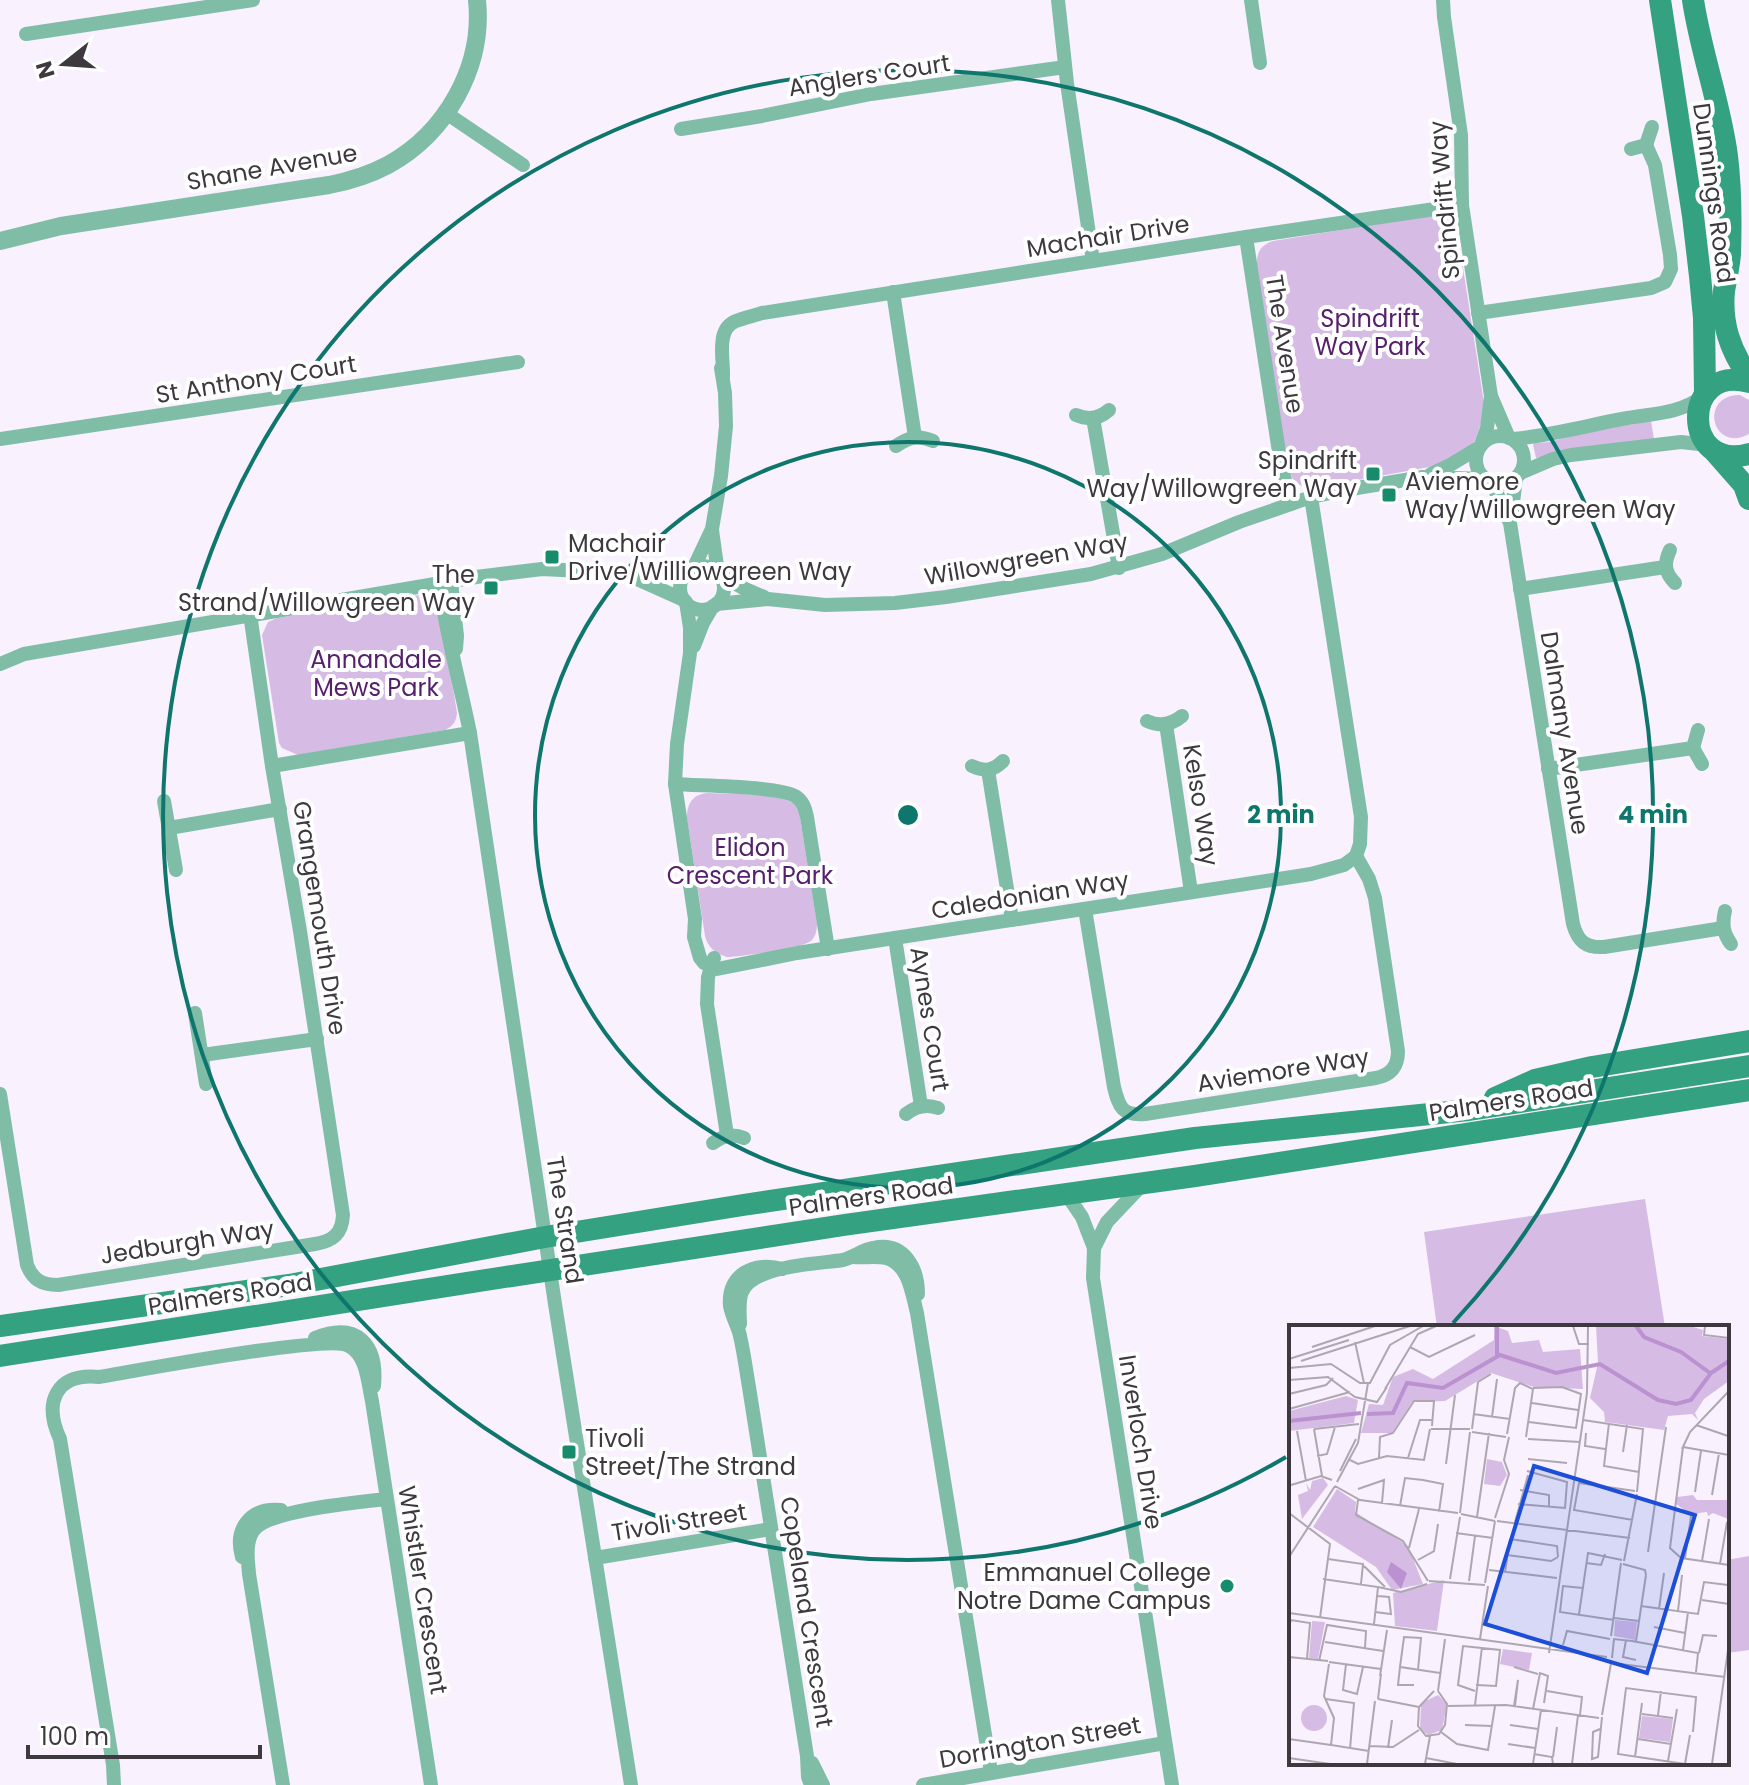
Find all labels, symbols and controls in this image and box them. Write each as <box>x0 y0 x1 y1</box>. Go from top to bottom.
north arrow <box>24 24 104 104</box>
street label: Anglers Court <box>786 46 952 104</box>
text: N <box>28 57 63 82</box>
street label: Dunnings Road <box>1685 101 1743 285</box>
street label: Spindrift Way <box>1421 119 1467 281</box>
street label: Shane Avenue <box>184 136 360 198</box>
street label: Machair Drive <box>1024 207 1192 265</box>
street label: The Avenue <box>1258 272 1312 416</box>
park label: Spindrift Way Park <box>1315 302 1426 363</box>
street label: St Anthony Court <box>153 347 359 411</box>
place label: Spindrift Way/Willowgreen Way <box>1086 444 1357 505</box>
marker: Spindrift Way/Willowgreen Way <box>1364 465 1382 483</box>
place label: Aviemore Way/Willowgreen Way <box>1405 465 1676 526</box>
marker: Aviemore Way/Willowgreen Way <box>1380 486 1398 504</box>
street label: Willowgreen Way <box>922 525 1131 593</box>
place label: Machair Drive/Williowgreen Way <box>568 527 852 588</box>
marker: Machair Drive/Williowgreen Way <box>543 548 561 566</box>
place label: The Strand/Willowgreen Way <box>178 558 475 619</box>
marker: The Strand/Willowgreen Way <box>482 579 500 597</box>
street label: Dalmany Avenue <box>1533 629 1597 837</box>
park label: Annandale Mews Park <box>310 643 442 704</box>
street label: Kelso Way <box>1175 742 1227 869</box>
text: 2 min <box>1247 798 1315 831</box>
text: 4 min <box>1618 798 1688 831</box>
street label: Grangemouth Drive <box>285 799 355 1037</box>
centre of rings <box>894 801 922 829</box>
park label: Elidon Crescent Park <box>667 831 834 892</box>
street label: Caledonian Way <box>929 863 1132 927</box>
street label: Aynes Court <box>902 944 958 1094</box>
street label: Aviemore Way <box>1195 1040 1372 1100</box>
street label: Palmers Road <box>1426 1071 1596 1129</box>
street label: The Strand <box>539 1154 591 1286</box>
street label: Palmers Road <box>787 1168 955 1224</box>
street label: Jedburgh Way <box>98 1212 277 1272</box>
street label: Palmers Road <box>145 1265 315 1323</box>
inset map <box>1289 1325 1729 1765</box>
street label: Inverloch Drive <box>1111 1352 1171 1532</box>
place label: Tivoli Street/The Strand <box>585 1422 796 1483</box>
marker: Tivoli Street/The Strand <box>560 1443 578 1461</box>
street label: Whistler Crescent <box>390 1483 456 1697</box>
street label: Copeland Crescent <box>772 1494 842 1730</box>
street label: Tivoli Street <box>609 1495 749 1549</box>
place label: Emmanuel College Notre Dame Campus <box>957 1556 1211 1617</box>
marker: Emmanuel College Notre Dame Campus <box>1218 1577 1236 1595</box>
street label: Dorrington Street <box>937 1708 1143 1776</box>
scale bar <box>28 1709 260 1759</box>
text: 100 m <box>40 1720 109 1753</box>

